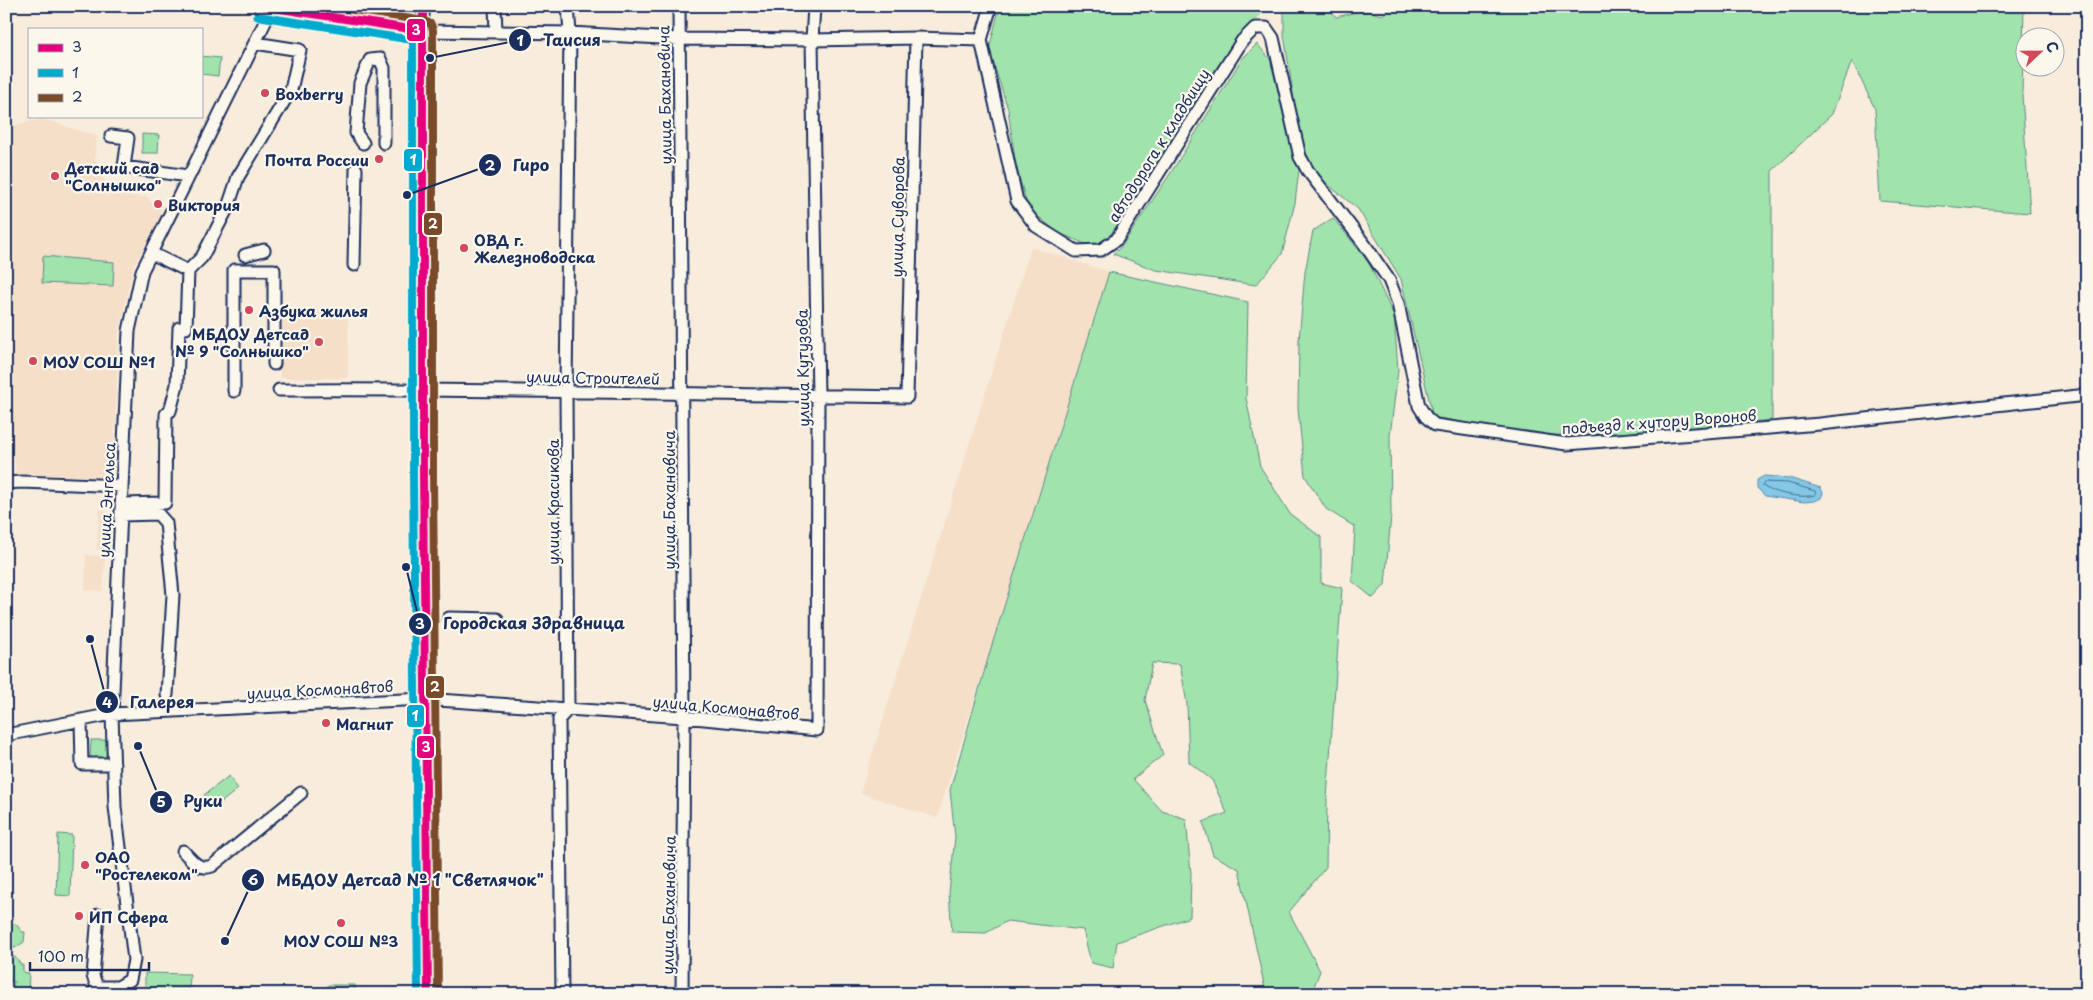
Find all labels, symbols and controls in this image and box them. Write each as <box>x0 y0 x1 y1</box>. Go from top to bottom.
line badge: 3 <box>406 18 426 42</box>
text: 3 <box>411 19 421 40</box>
callout: Таисия <box>508 25 611 56</box>
street label: улица Бахановича <box>651 25 677 165</box>
text: Таисия <box>543 27 601 51</box>
legend <box>28 28 202 118</box>
text: 1 <box>516 28 524 51</box>
north arrow <box>2016 28 2066 78</box>
text: 3 <box>72 34 82 57</box>
text: С <box>2041 38 2064 56</box>
text: 1 <box>72 60 79 83</box>
street label: автодорога к кладбищу <box>1101 64 1215 226</box>
place label: Boxberry <box>275 82 344 105</box>
text: 2 <box>72 84 83 107</box>
marker: Boxberry <box>259 87 271 99</box>
place label: Почта России <box>265 148 369 171</box>
line badge: 1 <box>403 148 423 172</box>
text: 1 <box>410 149 417 170</box>
callout: Гиро <box>478 150 560 181</box>
text: Гиро <box>513 152 550 176</box>
marker: Почта России <box>373 153 385 165</box>
text: 2 <box>485 153 496 176</box>
place label: Детский сад "Солнышко" <box>64 156 162 196</box>
street label: улица Суворова <box>884 156 910 278</box>
marker: Детский сад "Солнышко" <box>49 170 61 182</box>
place label: Виктория <box>168 193 240 216</box>
marker: Виктория <box>152 198 164 210</box>
line badge: 2 <box>423 212 443 236</box>
text: 2 <box>428 213 438 234</box>
place label: ОВД г. Железноводска <box>474 228 595 268</box>
marker: ОВД г. Железноводска <box>458 242 470 254</box>
place label: Азбука жилья <box>259 299 368 322</box>
marker: Азбука жилья <box>243 304 255 316</box>
street label: улица Кутузова <box>789 308 815 427</box>
place label: МБДОУ Детсад № 9 "Солнышко" <box>175 322 309 362</box>
marker: МБДОУ Детсад № 9 "Солнышко" <box>313 336 325 348</box>
place label: МОУ СОШ №1 <box>43 350 155 373</box>
marker: МОУ СОШ №1 <box>27 355 39 367</box>
street label: улица Строителей <box>526 364 660 390</box>
street label: подъезд к хутору Воронов <box>1561 403 1758 439</box>
street label: улица Бахановича <box>657 430 680 570</box>
street label: улица Красикова <box>541 438 564 565</box>
street label: улица Энгельса <box>91 441 121 558</box>
callout: Городская Здравница <box>408 608 635 639</box>
text: Городская Здравница <box>443 610 625 634</box>
text: 3 <box>415 611 425 634</box>
street label: улица Космонавтов <box>246 674 394 704</box>
line badge: 2 <box>425 675 445 699</box>
text: 2 <box>430 676 440 697</box>
callout: Галерея <box>94 687 204 718</box>
text: Галерея <box>130 689 194 713</box>
street label: улица Космонавтов <box>652 689 800 725</box>
text: 4 <box>102 690 112 713</box>
line badge: 1 <box>406 704 425 728</box>
text: 1 <box>412 705 419 726</box>
place label: Магнит <box>336 712 394 735</box>
marker: Магнит <box>320 717 332 729</box>
line badge: 3 <box>416 735 435 759</box>
text: 3 <box>421 736 431 757</box>
callout: Руки <box>149 786 233 817</box>
text: Руки <box>183 788 223 812</box>
text: 5 <box>156 789 166 812</box>
street label: улица Бахановича <box>655 835 681 975</box>
place label: ОАО "Ростелеком" <box>95 845 198 885</box>
marker: ОАО "Ростелеком" <box>79 859 91 871</box>
callout: МБДОУ Детсад № 1 "Светлячок" <box>240 864 555 895</box>
text: 6 <box>248 867 259 890</box>
text: МБДОУ Детсад № 1 "Светлячок" <box>276 867 544 891</box>
place label: ИП Сфера <box>89 905 168 928</box>
marker: ИП Сфера <box>73 910 85 922</box>
marker: МОУ СОШ №3 <box>335 917 347 929</box>
place label: МОУ СОШ №3 <box>284 929 399 952</box>
scale bar <box>30 940 149 972</box>
text: 100 m <box>38 944 84 967</box>

